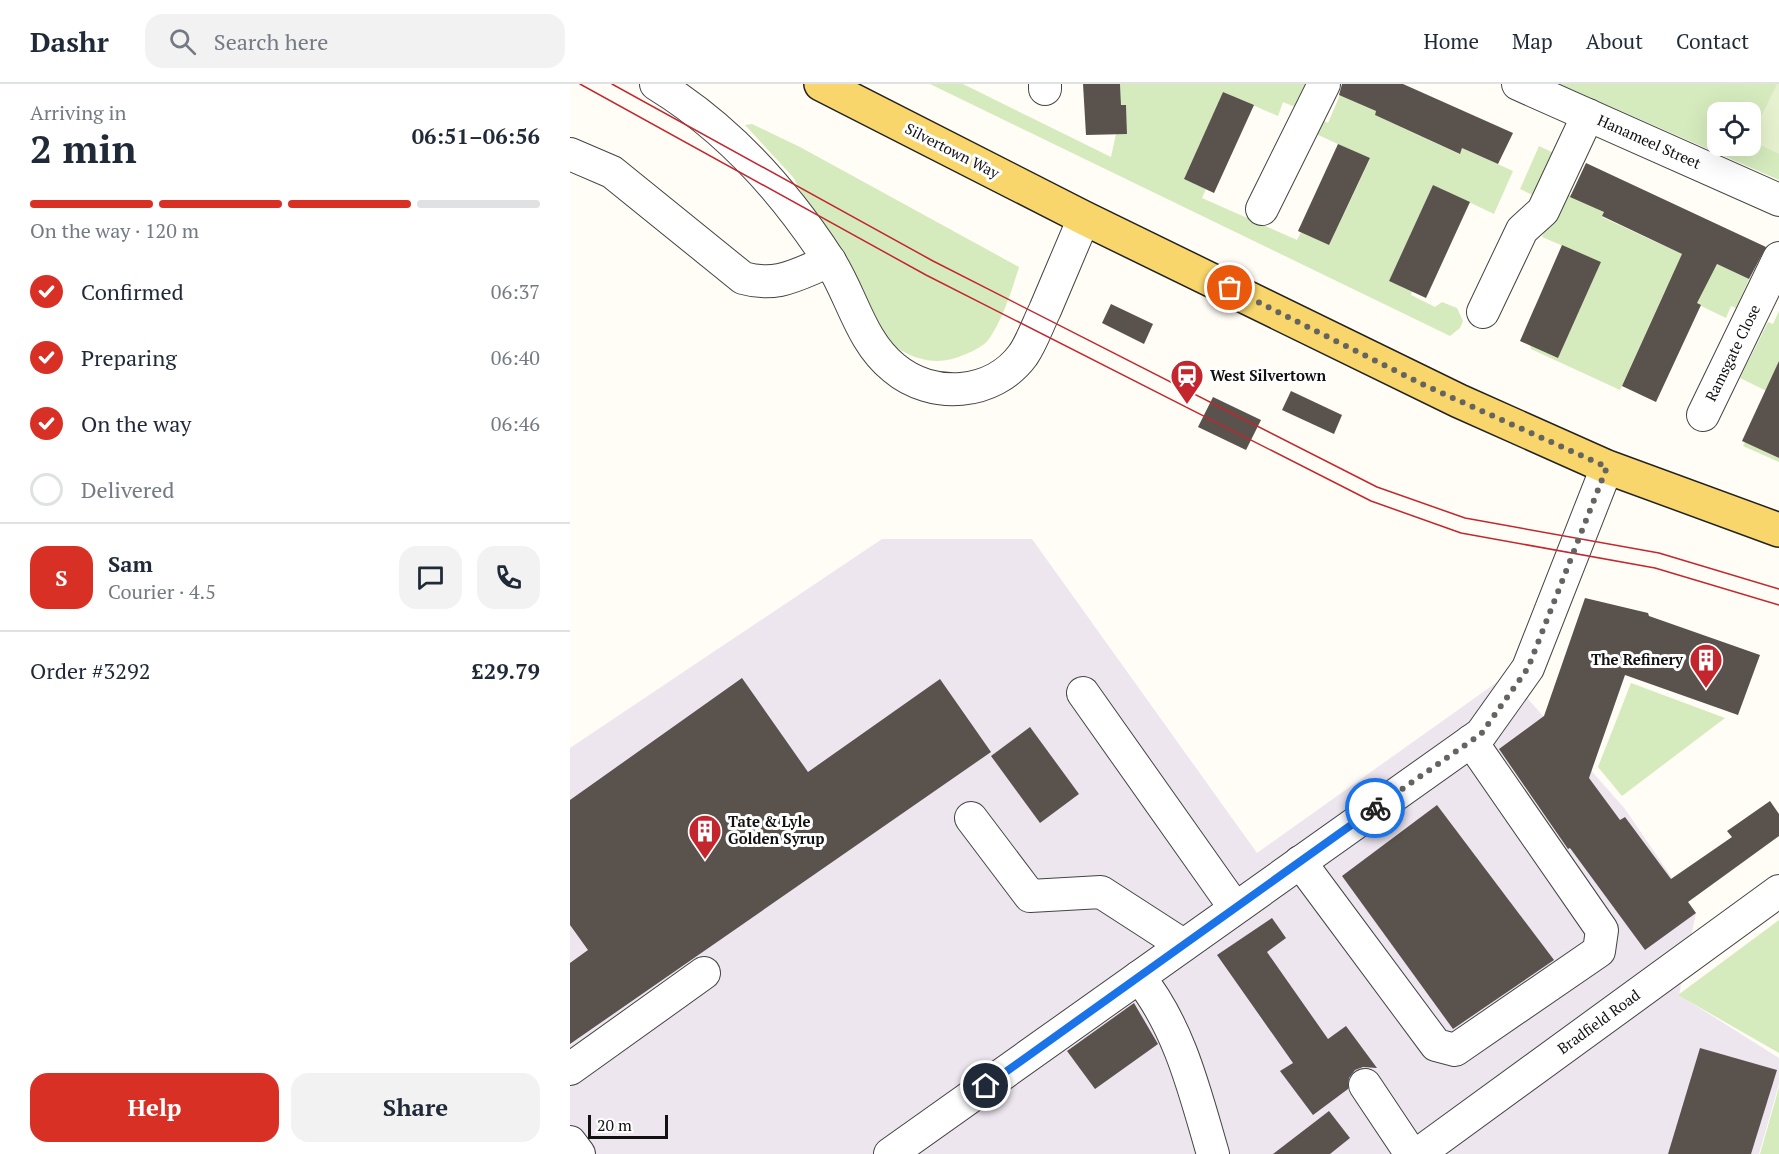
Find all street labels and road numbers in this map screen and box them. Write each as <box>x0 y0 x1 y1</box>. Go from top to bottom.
street label: Hanameel Street <box>1595 109 1705 173</box>
street label: Silvertown Way <box>902 118 1003 183</box>
street label: Ramsgate Close <box>1700 301 1764 404</box>
street label: Bradfield Road <box>1553 984 1644 1058</box>

